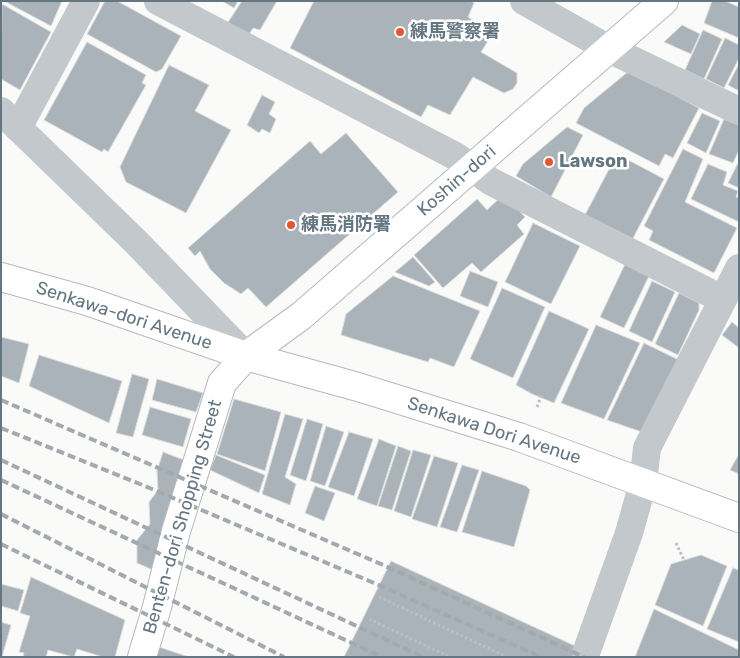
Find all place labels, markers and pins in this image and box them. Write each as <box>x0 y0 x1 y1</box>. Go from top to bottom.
place label: 練馬警察署 <box>410 21 500 43</box>
marker: 練馬警察署 <box>394 26 406 38</box>
place label: Lawson <box>559 151 628 173</box>
marker: Lawson <box>543 156 555 168</box>
place label: 練馬消防署 <box>301 214 391 236</box>
marker: 練馬消防署 <box>285 219 297 231</box>

